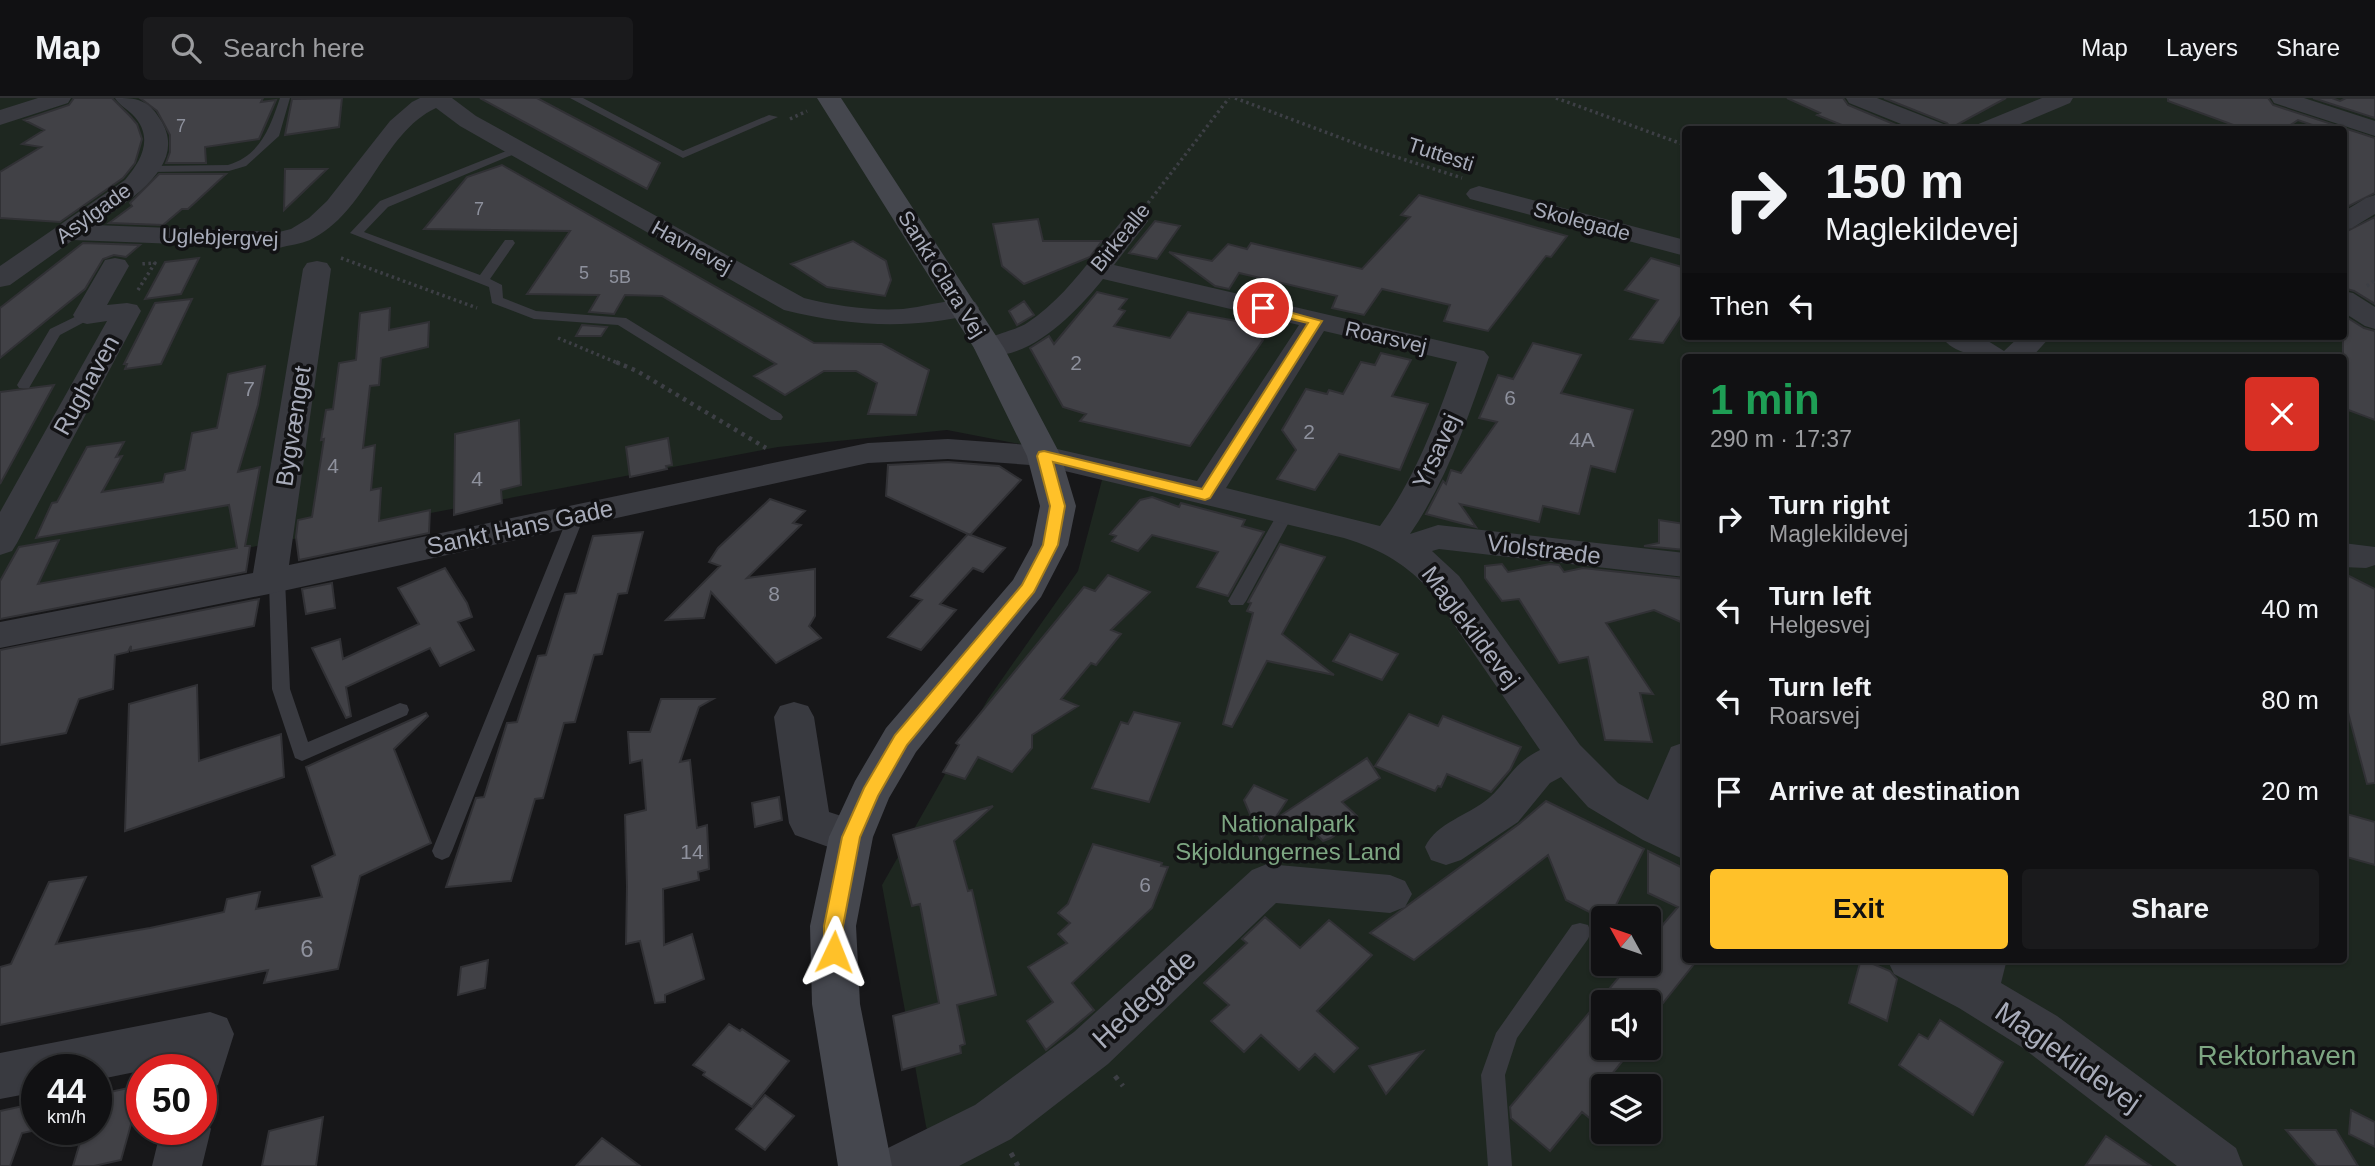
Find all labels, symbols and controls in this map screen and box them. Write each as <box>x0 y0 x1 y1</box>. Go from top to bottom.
search box <box>143 17 633 80</box>
text: Map <box>35 29 101 66</box>
icon: search <box>167 29 205 67</box>
text: Search here <box>223 33 365 63</box>
text: Map <box>2081 34 2128 61</box>
text: Layers <box>2166 34 2238 61</box>
text: Share <box>2276 34 2340 61</box>
house number: 7 <box>176 116 186 136</box>
street label: Tuttesti <box>1405 133 1477 175</box>
icon: right <box>1710 154 1801 245</box>
text: 150 m <box>1825 154 1964 208</box>
street label: Asylgade <box>51 178 135 248</box>
street label: Skolegade <box>1531 197 1633 245</box>
street label: Birkealle <box>1086 198 1154 276</box>
house number: 7 <box>474 199 484 219</box>
street label: Sankt Clara Vej <box>894 207 990 341</box>
text: Maglekildevej <box>1825 211 2019 247</box>
street label: Havnevej <box>648 216 736 278</box>
street label: Uglebjergvej <box>161 223 279 251</box>
house number: 5 <box>579 263 589 283</box>
house number: 5B <box>609 267 631 287</box>
pin <box>1233 278 1293 338</box>
icon: left <box>1783 287 1821 325</box>
icon: arrive <box>1244 289 1282 327</box>
text: Then <box>1710 291 1769 321</box>
street label: Roarsvej <box>1343 316 1429 358</box>
street label: Rughaven <box>48 331 124 439</box>
house number: 2 <box>1070 351 1082 374</box>
street label: Bygvænget <box>270 364 316 488</box>
text: 1 min <box>1710 376 1820 423</box>
house number: 7 <box>243 377 255 400</box>
button: close <box>2245 377 2319 451</box>
house number: 6 <box>1504 386 1516 409</box>
street label: Yrsavej <box>1407 409 1465 493</box>
house number: 2 <box>1303 420 1315 443</box>
text: 290 m · 17:37 <box>1710 426 1852 452</box>
house number: 4A <box>1569 428 1595 451</box>
house number: 4 <box>327 454 339 477</box>
house number: 4 <box>471 467 483 490</box>
text: Turn right <box>1769 490 1890 520</box>
street label: Sankt Hans Gade <box>425 494 615 560</box>
icon: right <box>1710 500 1748 538</box>
text: 150 m <box>2247 503 2319 533</box>
text: Maglekildevej <box>1769 521 1908 547</box>
street label: Violstræde <box>1486 529 1602 569</box>
street label: Maglekildevej <box>1416 561 1526 693</box>
text: Turn left <box>1769 581 1871 611</box>
house number: 8 <box>768 582 780 605</box>
icon: left <box>1710 591 1748 629</box>
text: 40 m <box>2261 594 2319 624</box>
text: Helgesvej <box>1769 612 1870 638</box>
text: Turn left <box>1769 672 1871 702</box>
icon: left <box>1710 682 1748 720</box>
text: 80 m <box>2261 685 2319 715</box>
text: Roarsvej <box>1769 703 1860 729</box>
icon: arrive <box>1710 773 1748 811</box>
text: Arrive at destination <box>1769 776 2020 806</box>
text: 20 m <box>2261 776 2319 806</box>
park label: Nationalpark Skjoldungernes Land <box>1175 810 1401 865</box>
house number: 14 <box>680 840 704 863</box>
button: Exit <box>1710 869 2008 949</box>
button: Share <box>2022 869 2319 949</box>
house number: 6 <box>1139 873 1151 896</box>
north arrow <box>1591 906 1661 976</box>
map controls <box>1591 906 1661 1144</box>
position arrow <box>797 915 871 989</box>
house number: 6 <box>300 935 314 962</box>
street label: Hedegade <box>1086 944 1202 1054</box>
button: sound <box>1591 990 1661 1060</box>
street label: Maglekildevej <box>1990 996 2146 1118</box>
park label: Rektorhaven <box>2198 1040 2356 1071</box>
speed limit sign: 50 <box>126 1054 217 1145</box>
text: 44 <box>47 1071 86 1110</box>
button: layers <box>1591 1074 1661 1144</box>
text: km/h <box>47 1107 86 1127</box>

